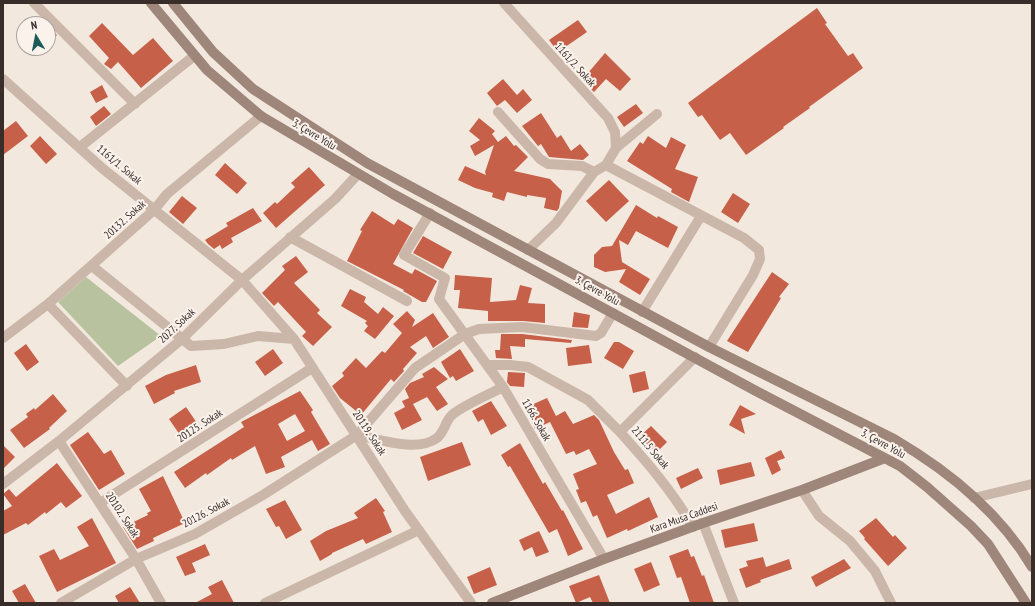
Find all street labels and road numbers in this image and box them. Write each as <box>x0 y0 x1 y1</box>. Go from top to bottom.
street label: 1161/2. Sokak <box>552 40 598 90</box>
street label: 3. Çevre Yolu <box>290 117 338 153</box>
street label: 1161/1. Sokak <box>94 142 144 188</box>
street label: 20132. Sokak <box>101 198 149 242</box>
street label: 3. Çevre Yolu <box>572 273 622 309</box>
street label: 2027. Sokak <box>156 306 198 346</box>
street label: 1166. Sokak <box>519 397 553 443</box>
street label: 20125. Sokak <box>175 406 225 446</box>
street label: 20119. Sokak <box>349 408 389 458</box>
street label: 2111.5 Sokak <box>628 424 672 472</box>
street label: 3. Çevre Yolu <box>858 426 908 462</box>
street label: 20102. Sokak <box>102 490 142 540</box>
street label: 20126. Sokak <box>180 495 232 531</box>
street label: Kara Musa Caddesi <box>648 500 720 536</box>

